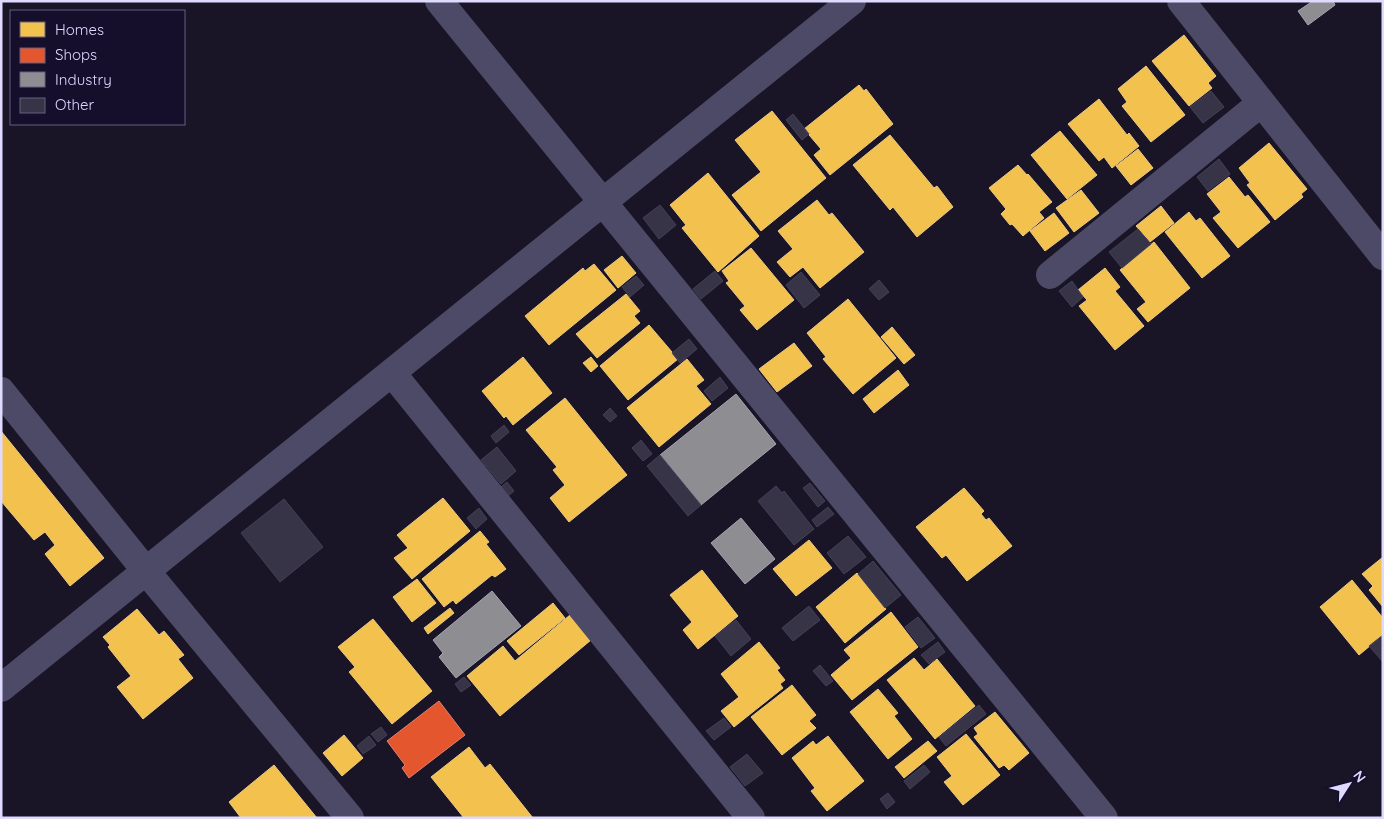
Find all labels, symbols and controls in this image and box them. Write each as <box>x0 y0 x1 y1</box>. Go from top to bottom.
legend <box>10 10 185 125</box>
text: Homes <box>55 20 104 39</box>
text: Shops <box>55 45 97 64</box>
text: Industry <box>55 70 112 89</box>
text: Other <box>55 95 95 114</box>
north arrow <box>1324 759 1374 809</box>
text: N <box>1349 767 1370 786</box>

